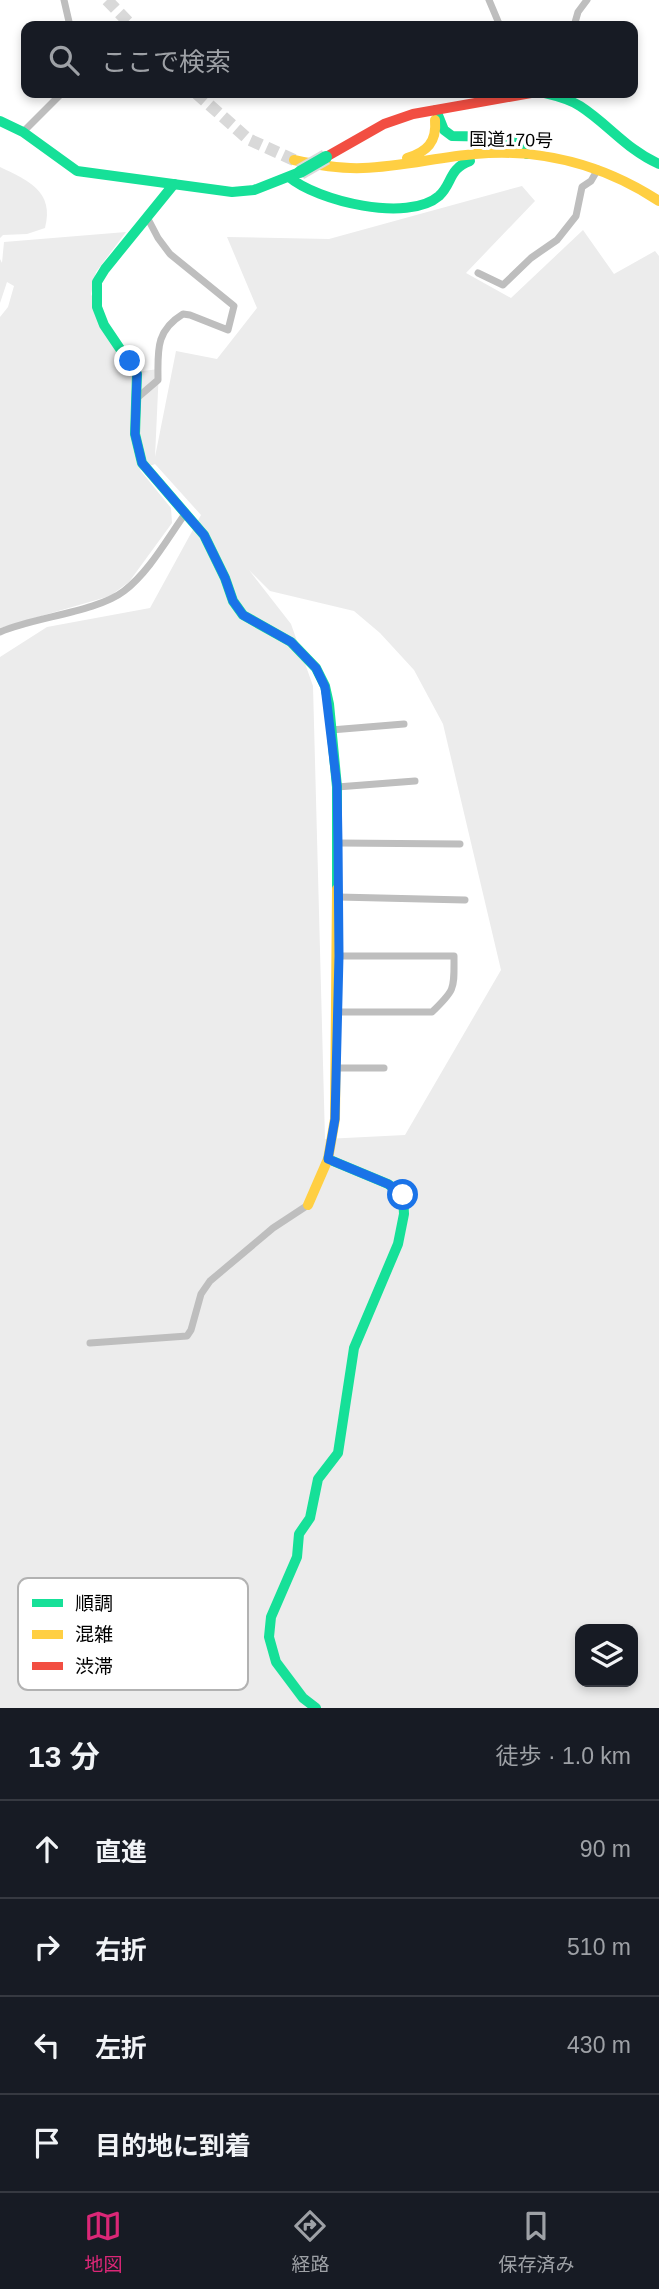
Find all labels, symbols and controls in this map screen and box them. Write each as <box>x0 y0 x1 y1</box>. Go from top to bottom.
search box <box>21 21 638 98</box>
icon: search <box>45 41 83 79</box>
text: ここで検索 <box>101 47 231 77</box>
street label: 国道170号 <box>469 129 553 151</box>
route end <box>114 345 145 376</box>
route start <box>387 1179 418 1210</box>
legend <box>18 1578 248 1690</box>
text: 順調 <box>75 1593 113 1614</box>
text: 混雑 <box>75 1624 113 1645</box>
map controls <box>575 1624 638 1687</box>
button: layers <box>575 1624 638 1687</box>
text: 渋滞 <box>75 1656 113 1677</box>
text: 13 分 <box>28 1740 100 1773</box>
text: 徒歩 · 1.0 km <box>496 1743 631 1769</box>
icon: ahead <box>28 1830 66 1868</box>
text: 90 m <box>580 1836 631 1862</box>
text: 直進 <box>95 1837 147 1867</box>
icon: right <box>28 1928 66 1966</box>
text: 510 m <box>567 1934 631 1960</box>
text: 右折 <box>95 1935 147 1965</box>
icon: left <box>28 2026 66 2064</box>
text: 430 m <box>567 2032 631 2058</box>
text: 左折 <box>95 2033 147 2063</box>
icon: arrive <box>28 2124 66 2162</box>
text: 目的地に到着 <box>95 2131 251 2161</box>
tab: 地図 <box>84 2207 123 2276</box>
tab: 経路 <box>291 2207 330 2276</box>
tab: 保存済み <box>498 2207 575 2276</box>

